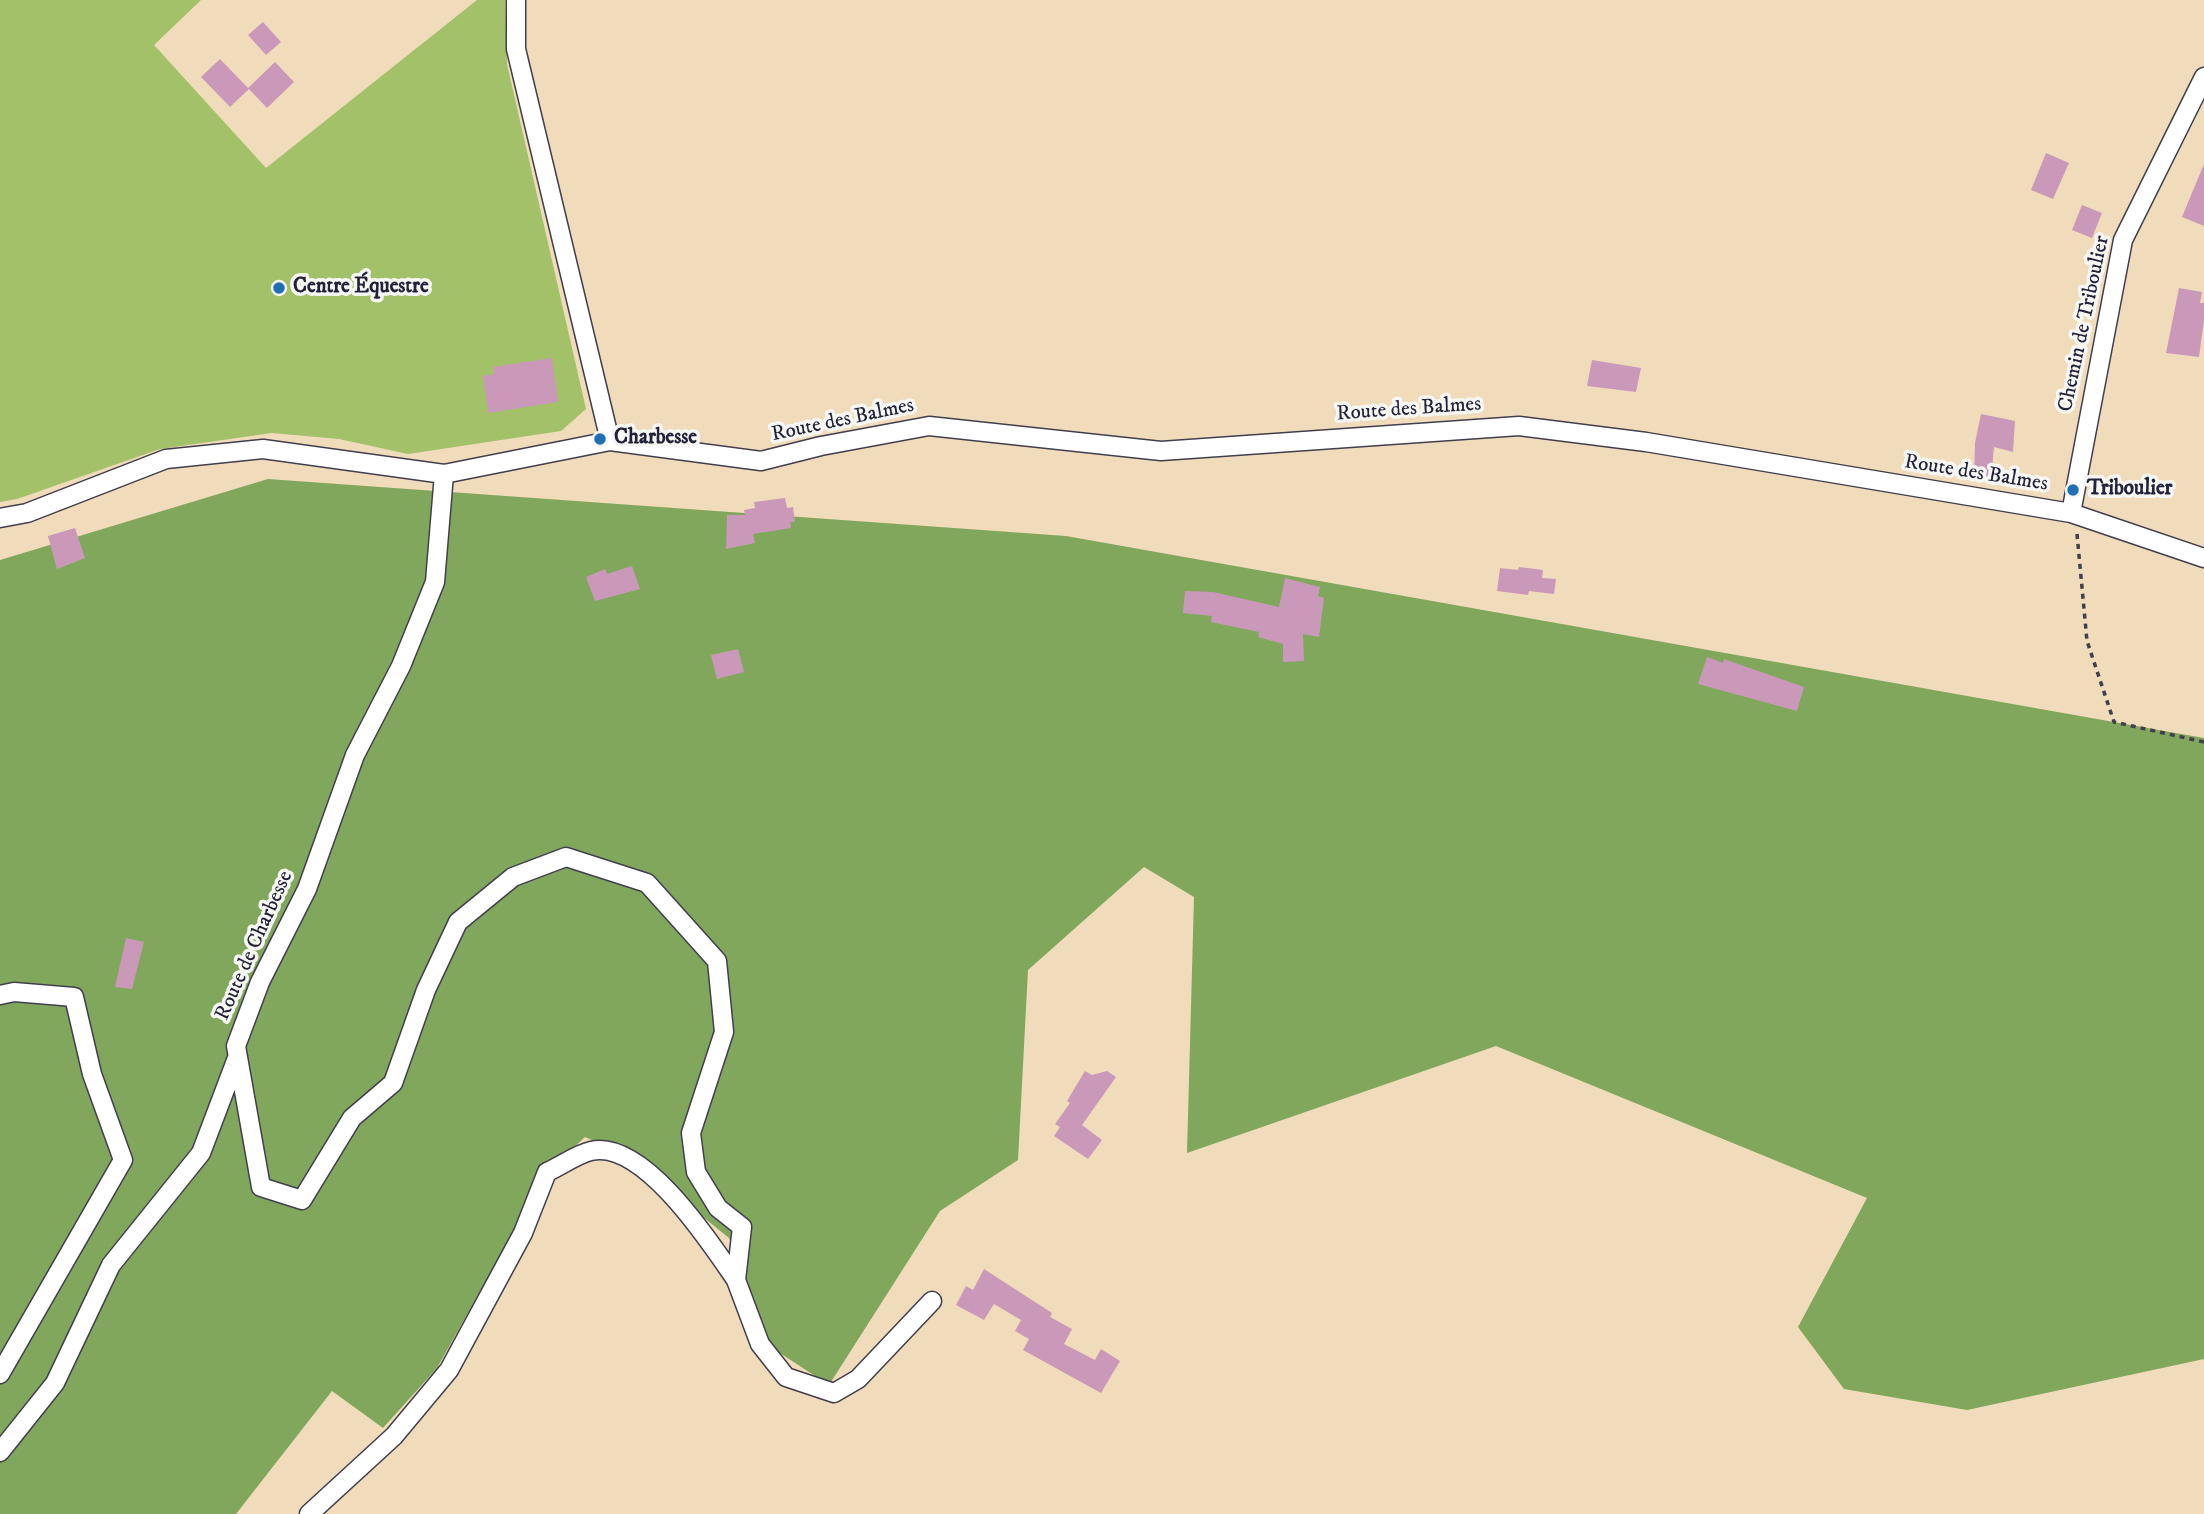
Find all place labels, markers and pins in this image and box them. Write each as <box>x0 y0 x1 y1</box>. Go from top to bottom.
place label: Centre Équestre <box>293 275 429 301</box>
marker: Centre Équestre <box>271 280 287 296</box>
place label: Charbesse <box>614 426 697 452</box>
marker: Charbesse <box>592 431 608 447</box>
place label: Triboulier <box>2087 477 2172 503</box>
marker: Triboulier <box>2065 482 2081 498</box>

